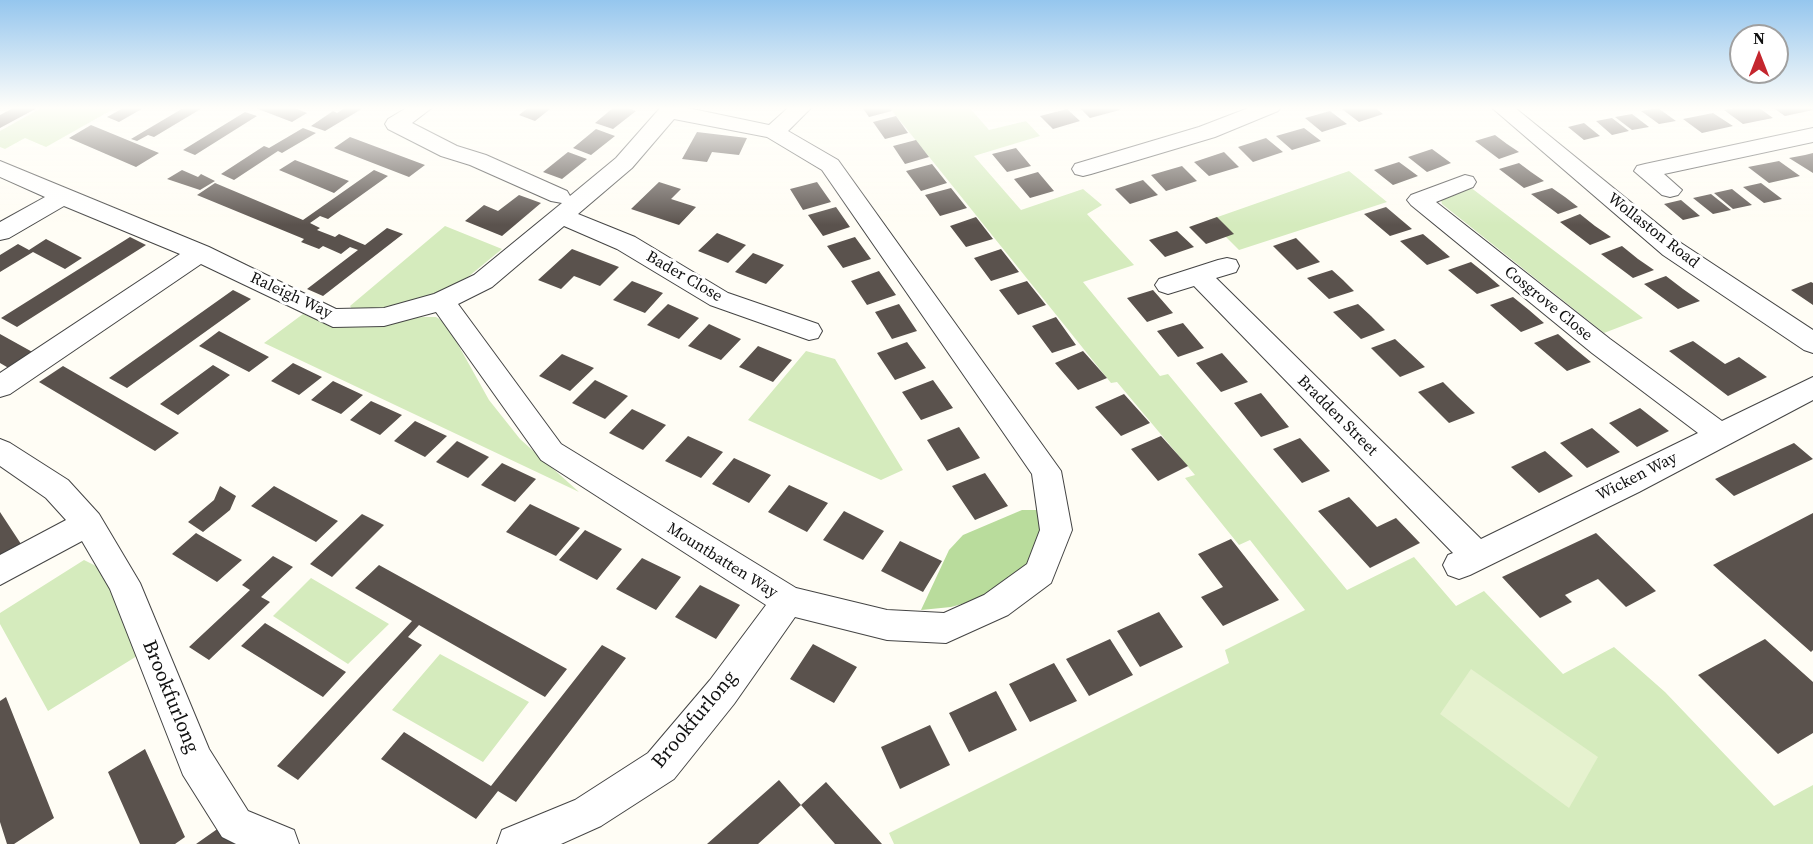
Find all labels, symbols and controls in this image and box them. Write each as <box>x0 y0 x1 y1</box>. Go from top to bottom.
north arrow <box>1729 24 1789 84</box>
text: N <box>1753 27 1765 49</box>
street label: Wollaston Road <box>1603 189 1703 273</box>
street label: Bader Close <box>643 248 725 306</box>
street label: Cosgrove Close <box>1500 263 1596 345</box>
street label: Raleigh Way <box>247 269 335 323</box>
street label: Bradden Street <box>1293 372 1381 460</box>
street label: Wicken Way <box>1593 448 1681 506</box>
street label: Mountbatten Way <box>663 519 781 603</box>
street label: Brookfurlong <box>136 637 204 757</box>
street label: Brookfurlong <box>647 666 743 774</box>

